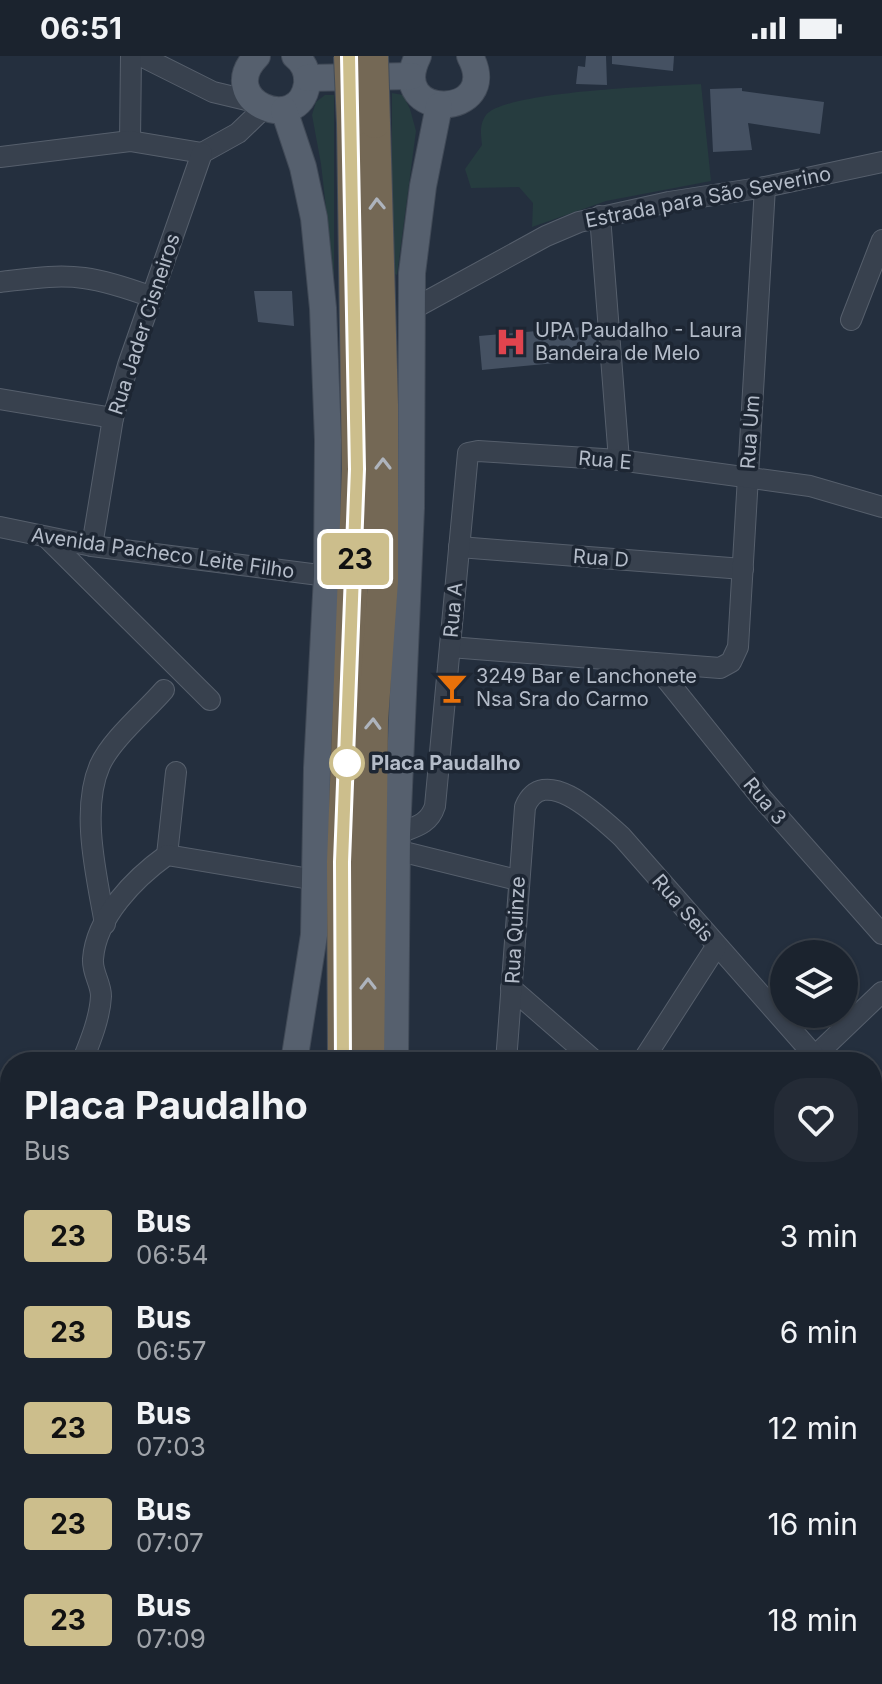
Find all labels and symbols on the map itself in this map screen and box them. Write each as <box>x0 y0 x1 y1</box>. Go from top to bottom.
street label: Estrada para São Severino <box>583 161 833 233</box>
one-way arrow <box>369 197 386 210</box>
street label: Rua Jader Cisneiros <box>103 230 185 418</box>
place label: UPA Paudalho - Laura Bandeira de Melo <box>535 318 742 365</box>
hospital icon: UPA Paudalho - Laura Bandeira de Melo <box>494 325 528 359</box>
street label: Rua Um <box>735 394 765 470</box>
street label: Rua E <box>577 446 633 474</box>
one-way arrow <box>374 457 392 470</box>
street label: Avenida Pacheco Leite Filho <box>30 523 296 583</box>
line badge: 23 <box>319 533 391 585</box>
street label: Rua D <box>572 544 630 572</box>
street label: Rua A <box>439 581 467 639</box>
place label: 3249 Bar e Lanchonete Nsa Sra do Carmo <box>476 664 697 711</box>
bar icon: 3249 Bar e Lanchonete Nsa Sra do Carmo <box>435 671 469 705</box>
one-way arrow <box>364 717 381 730</box>
marker: Placa Paudalho <box>330 746 364 780</box>
place label: Placa Paudalho <box>371 751 520 775</box>
street label: Rua 3 <box>738 773 792 829</box>
street label: Rua Seis <box>647 869 719 947</box>
street label: Rua Quinze <box>500 876 530 984</box>
one-way arrow <box>359 977 377 990</box>

